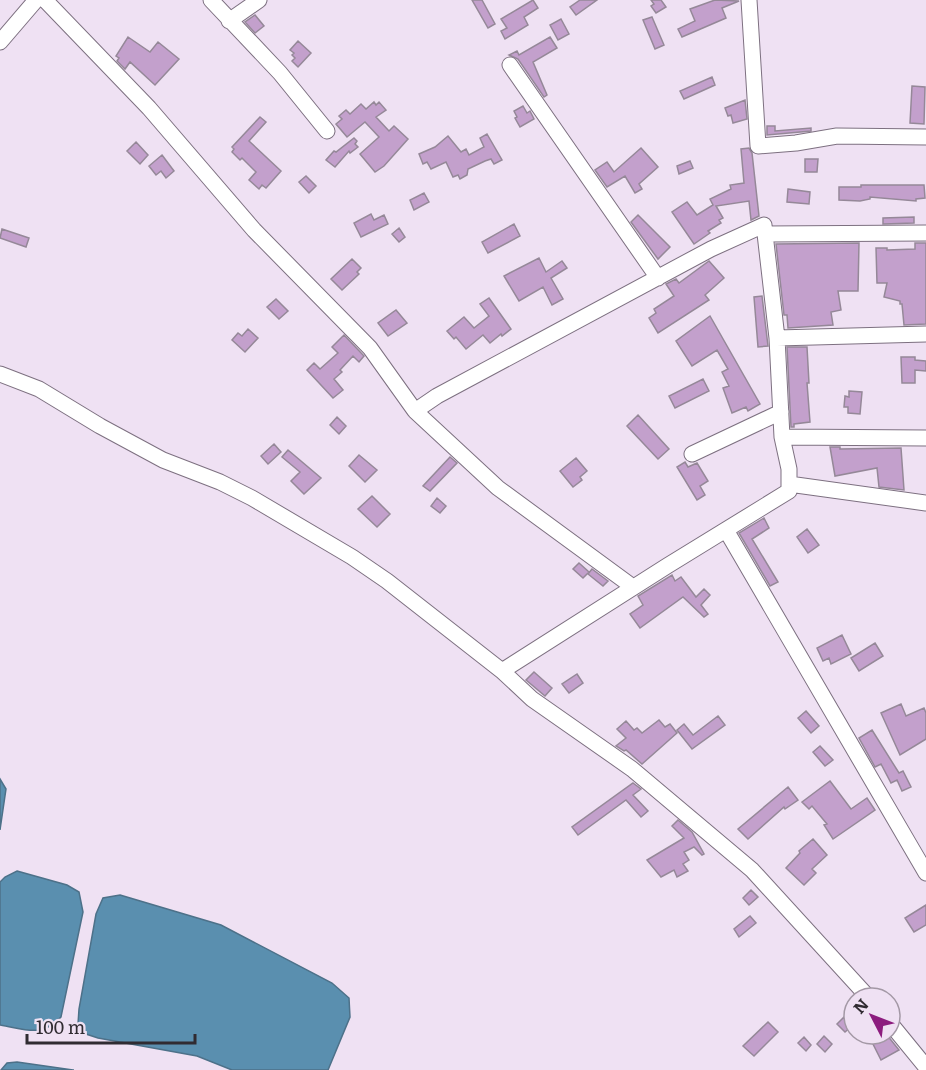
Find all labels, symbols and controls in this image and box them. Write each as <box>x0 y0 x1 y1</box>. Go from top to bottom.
north arrow <box>842 986 902 1046</box>
text: N <box>847 992 874 1018</box>
scale bar <box>27 1007 195 1045</box>
text: 100 m <box>36 1013 85 1040</box>

